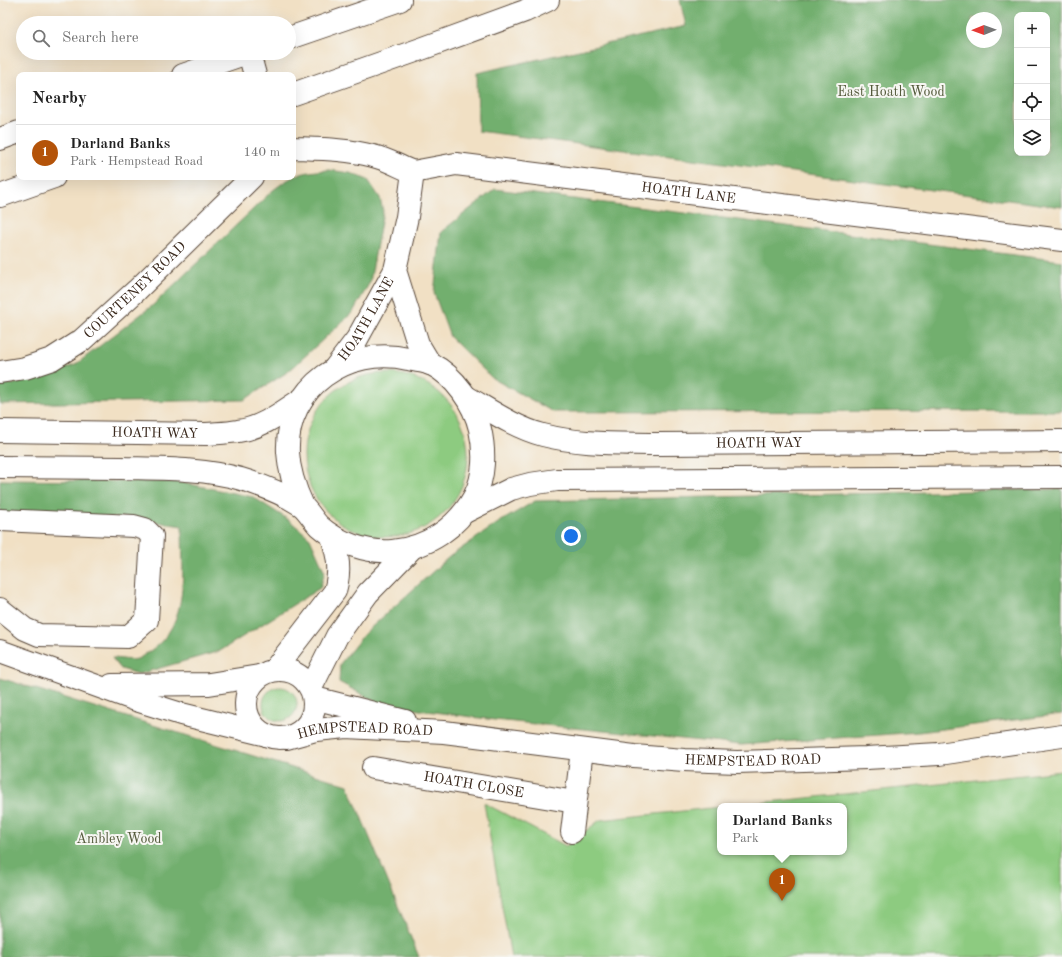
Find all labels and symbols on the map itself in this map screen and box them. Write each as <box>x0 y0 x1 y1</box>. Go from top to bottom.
north arrow <box>966 12 1002 48</box>
park label: East Hoath Wood <box>837 85 945 99</box>
street label: HOATH LANE <box>640 180 736 206</box>
street label: COURTENEY ROAD <box>81 239 189 342</box>
street label: HOATH LANE <box>336 275 396 364</box>
street label: HOATH WAY <box>112 426 198 441</box>
street label: HOATH WAY <box>716 436 802 451</box>
your location <box>561 526 581 546</box>
street label: HEMPSTEAD ROAD <box>295 720 433 742</box>
street label: HEMPSTEAD ROAD <box>684 752 821 769</box>
street label: HOATH CLOSE <box>422 770 525 800</box>
park label: Ambley Wood <box>76 832 162 846</box>
pin: 1 <box>769 868 795 901</box>

